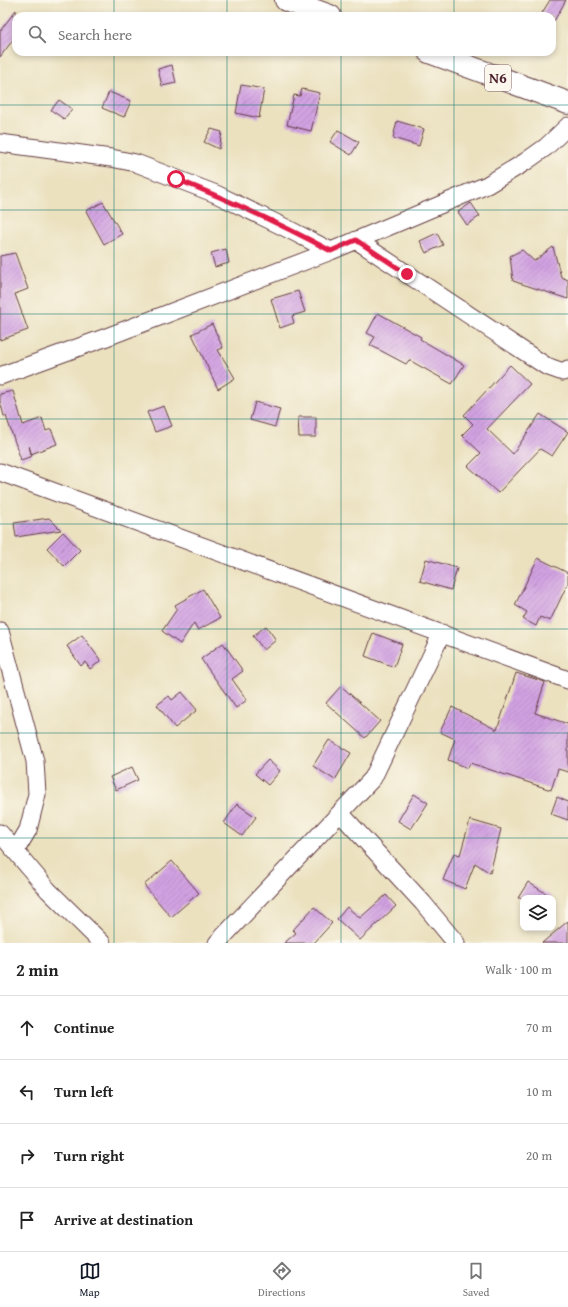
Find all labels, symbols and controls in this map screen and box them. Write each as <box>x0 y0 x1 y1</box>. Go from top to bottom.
search box <box>12 12 556 56</box>
icon: search <box>26 23 48 45</box>
text: Search here <box>58 24 132 45</box>
road number: N6 <box>485 65 511 91</box>
route start <box>167 170 185 188</box>
route end <box>398 265 416 283</box>
map controls <box>520 895 556 931</box>
button: layers <box>520 895 556 931</box>
text: 2 min <box>16 957 58 982</box>
text: Walk · 100 m <box>485 960 552 979</box>
icon: ahead <box>16 1017 38 1039</box>
text: Continue <box>54 1017 115 1038</box>
text: 70 m <box>526 1018 552 1037</box>
icon: left <box>16 1081 38 1103</box>
text: Turn left <box>54 1081 113 1102</box>
text: 10 m <box>526 1082 552 1101</box>
icon: right <box>16 1145 38 1167</box>
text: Turn right <box>54 1145 125 1166</box>
text: 20 m <box>526 1146 552 1165</box>
icon: arrive <box>16 1209 38 1231</box>
text: Arrive at destination <box>54 1209 193 1230</box>
tab: Map <box>79 1260 101 1300</box>
tab: Directions <box>258 1260 305 1300</box>
tab: Saved <box>463 1260 489 1300</box>

